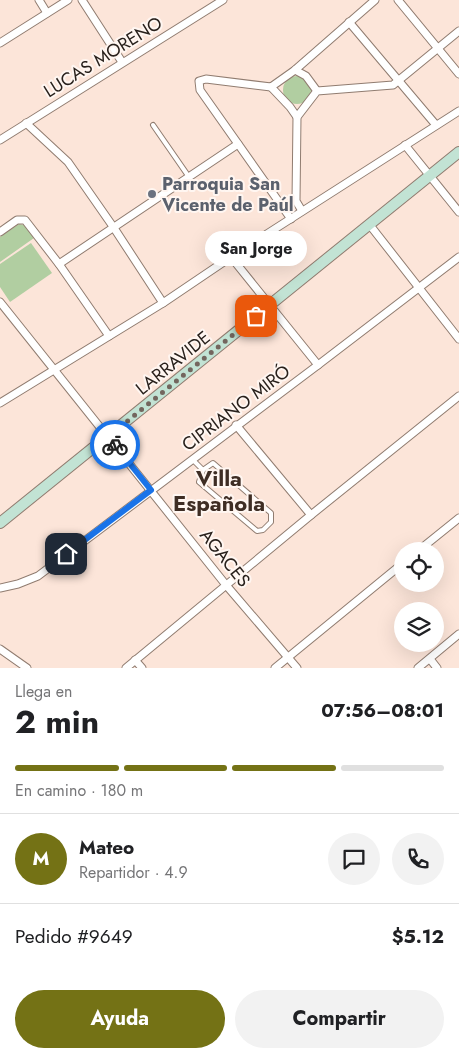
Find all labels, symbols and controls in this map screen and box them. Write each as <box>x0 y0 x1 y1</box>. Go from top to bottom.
street label: LUCAS MORENO <box>39 10 167 104</box>
place label: Parroquia San Vicente de Paúl <box>161 171 294 218</box>
marker: Parroquia San Vicente de Paúl <box>146 188 158 200</box>
callout: San Jorge <box>205 231 307 266</box>
text: San Jorge <box>220 237 292 260</box>
pin <box>235 295 277 337</box>
icon: bag <box>242 302 270 330</box>
street label: LARRAVIDE <box>130 325 216 401</box>
street label: CIPRIANO MIRÓ <box>176 359 296 457</box>
courier <box>90 420 140 470</box>
icon: bike <box>101 431 129 459</box>
district label: Villa Española <box>173 462 265 519</box>
street label: AGACES <box>193 523 257 593</box>
pin <box>45 533 87 575</box>
icon: home <box>52 540 80 568</box>
map controls <box>394 542 444 652</box>
button: locate <box>394 542 444 592</box>
button: layers <box>394 602 444 652</box>
text: Llega en <box>15 680 72 703</box>
text: 07:56–08:01 <box>321 697 444 724</box>
text: 2 min <box>15 699 99 745</box>
text: En camino · 180 m <box>15 779 143 802</box>
button: chat <box>328 833 380 885</box>
button: phone <box>392 833 444 885</box>
text: Mateo <box>79 834 134 861</box>
text: M <box>33 845 49 872</box>
text: Repartidor · 4.9 <box>79 861 188 884</box>
text: Pedido #9649 <box>15 923 133 950</box>
text: $5.12 <box>392 923 444 950</box>
button: Ayuda <box>15 990 225 1048</box>
button: Compartir <box>235 990 444 1048</box>

